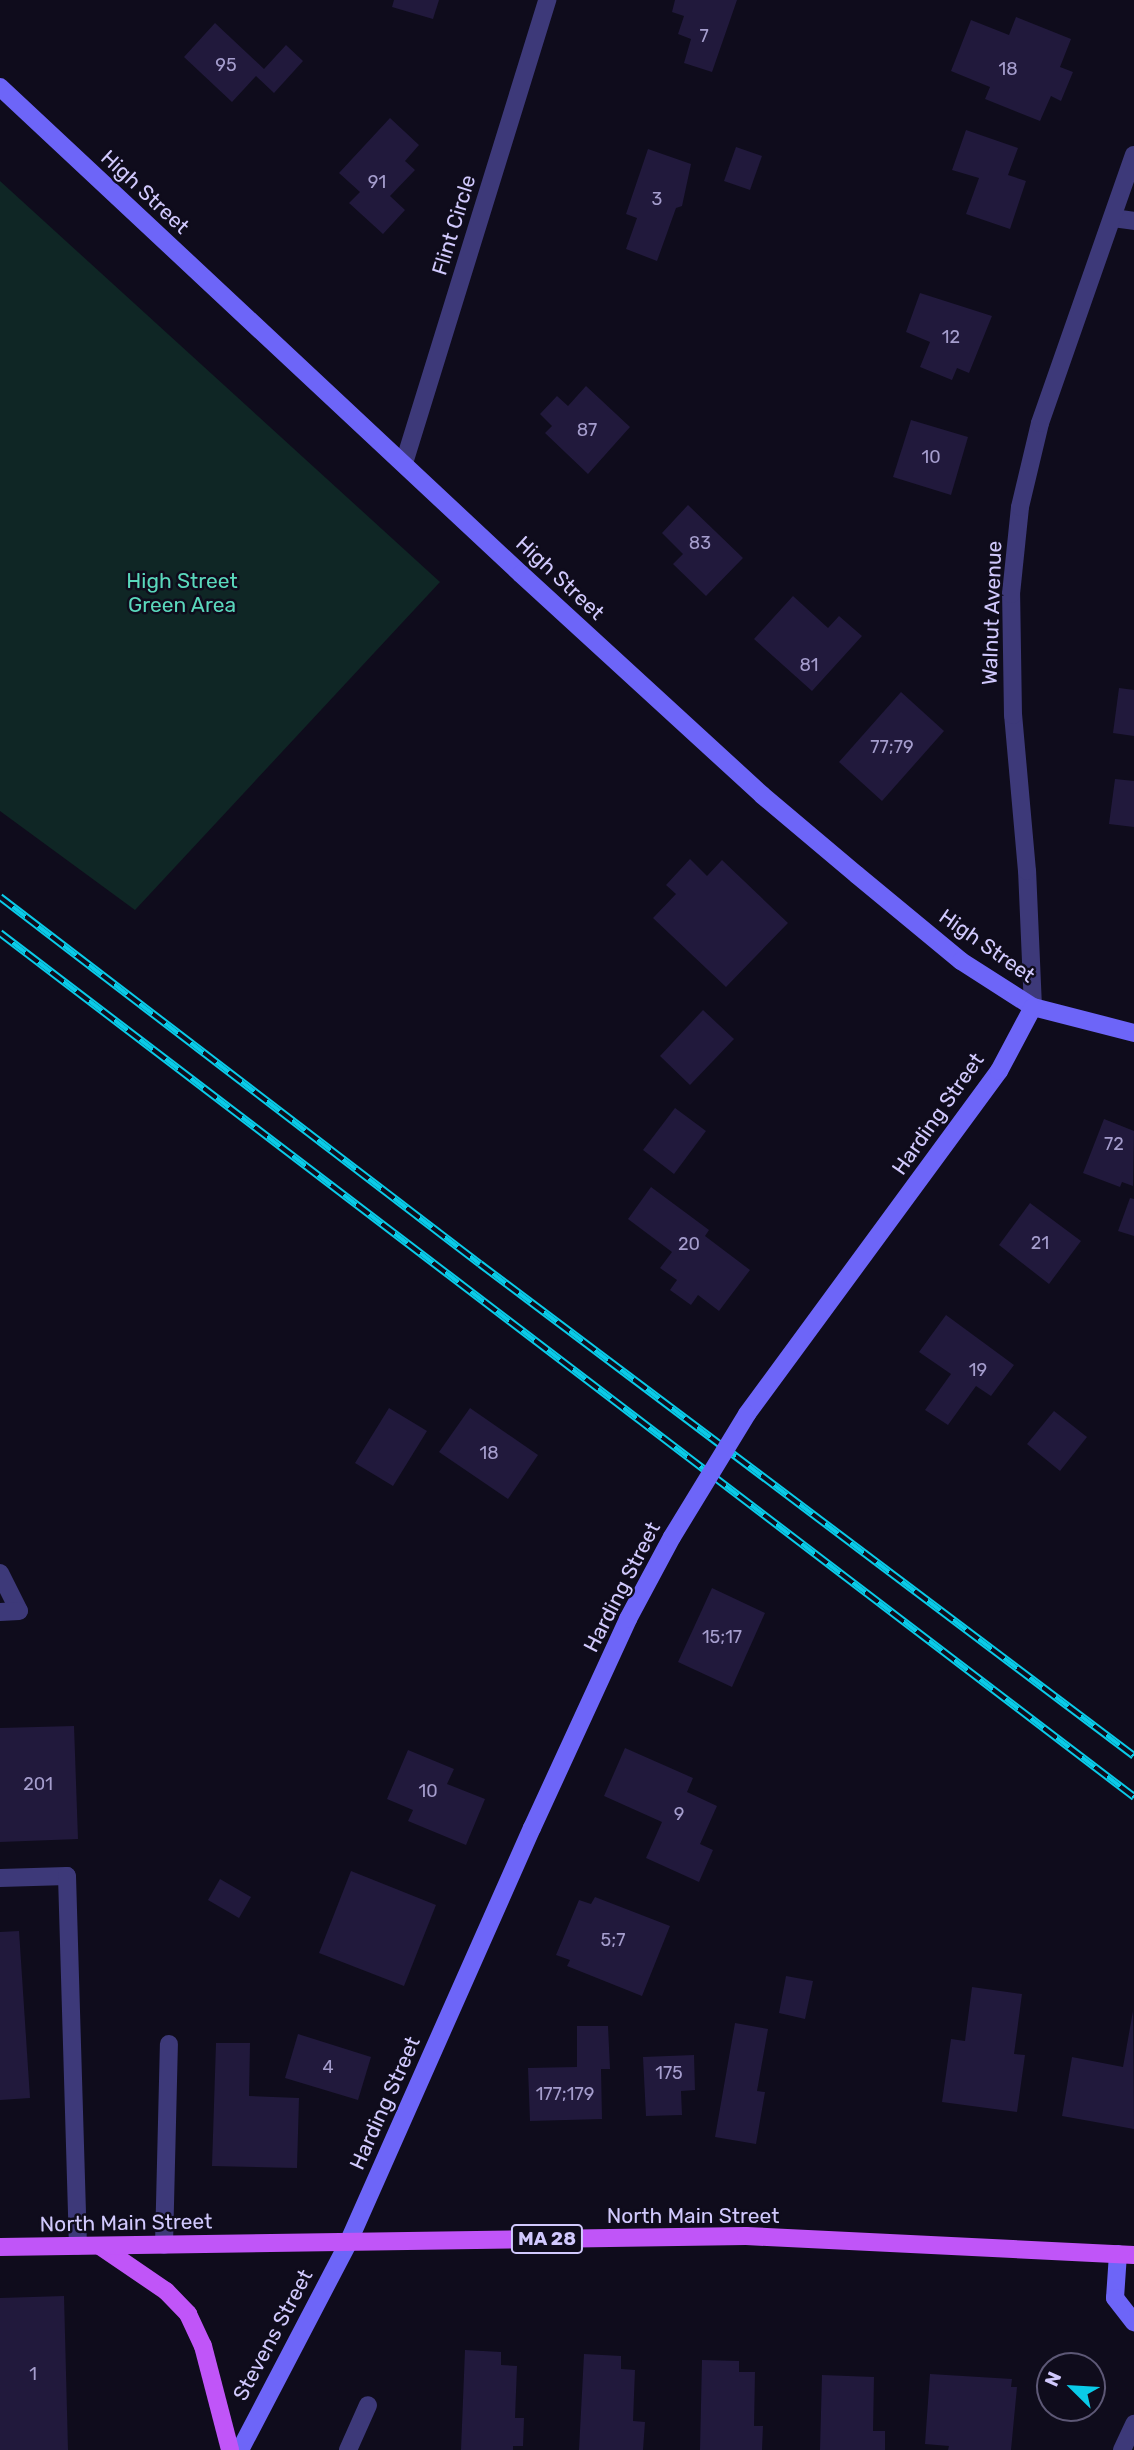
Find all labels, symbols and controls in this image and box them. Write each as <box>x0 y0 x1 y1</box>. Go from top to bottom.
house number: 7 <box>699 25 709 47</box>
house number: 95 <box>215 54 237 76</box>
house number: 18 <box>998 58 1018 80</box>
street label: High Street <box>96 145 194 239</box>
house number: 91 <box>368 171 386 193</box>
street label: Flint Circle <box>427 172 481 278</box>
house number: 3 <box>652 188 662 210</box>
house number: 12 <box>942 326 960 348</box>
house number: 87 <box>577 419 597 441</box>
house number: 10 <box>921 446 941 468</box>
street label: High Street <box>511 531 609 625</box>
house number: 83 <box>689 532 711 554</box>
street label: Walnut Avenue <box>977 540 1007 686</box>
park label: High Street Green Area <box>126 568 238 618</box>
house number: 81 <box>799 654 819 676</box>
house number: 77;79 <box>870 736 914 758</box>
street label: High Street <box>934 904 1040 988</box>
street label: Harding Street <box>887 1048 989 1180</box>
house number: 72 <box>1104 1133 1124 1155</box>
house number: 21 <box>1031 1232 1049 1254</box>
house number: 20 <box>678 1233 700 1255</box>
house number: 19 <box>969 1359 987 1381</box>
house number: 18 <box>479 1442 499 1464</box>
street label: Harding Street <box>578 1518 666 1656</box>
house number: 15;17 <box>702 1626 742 1648</box>
house number: 201 <box>23 1773 53 1795</box>
house number: 10 <box>418 1780 438 1802</box>
house number: 9 <box>674 1803 684 1825</box>
house number: 5;7 <box>601 1929 625 1951</box>
street label: Harding Street <box>344 2033 426 2173</box>
house number: 4 <box>322 2056 334 2078</box>
house number: 175 <box>655 2062 683 2084</box>
house number: 177;179 <box>536 2083 594 2105</box>
street label: North Main Street <box>607 2203 779 2229</box>
street label: North Main Street <box>39 2209 213 2237</box>
road number: MA 28 <box>510 2224 584 2254</box>
street label: Stevens Street <box>228 2265 318 2405</box>
north arrow <box>1036 2352 1106 2422</box>
house number: 1 <box>29 2363 37 2385</box>
text: N <box>1040 2368 1066 2390</box>

